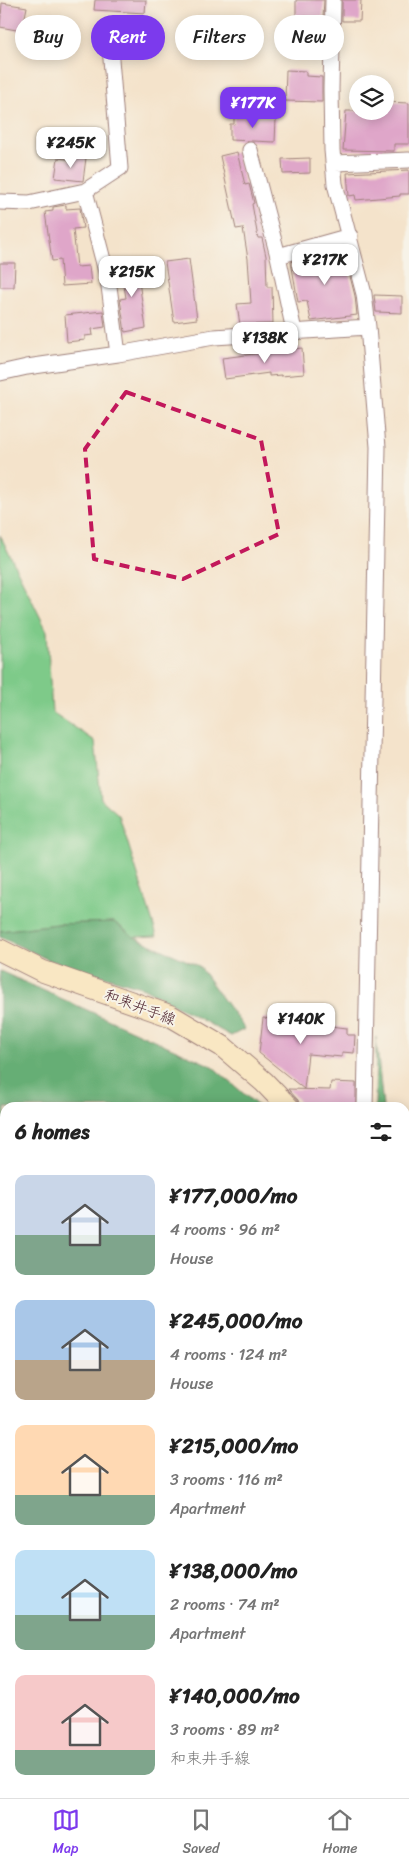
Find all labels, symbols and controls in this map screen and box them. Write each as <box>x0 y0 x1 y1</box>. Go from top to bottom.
chip: Buy <box>15 15 81 60</box>
chip: Rent <box>91 15 165 60</box>
chip: Filters <box>175 15 264 60</box>
chip: New <box>274 15 344 60</box>
map controls <box>349 75 394 120</box>
button: layers <box>349 75 394 120</box>
pin: ¥177K <box>218 86 288 129</box>
text: ¥177K <box>231 88 275 117</box>
pin: ¥245K <box>36 126 106 169</box>
text: ¥245K <box>47 128 95 157</box>
pin: ¥217K <box>290 244 360 286</box>
text: ¥217K <box>303 245 347 274</box>
pin: ¥215K <box>97 256 167 298</box>
text: ¥215K <box>110 257 154 286</box>
pin: ¥138K <box>230 322 300 364</box>
text: ¥138K <box>243 323 287 352</box>
street label: 和束井手線 <box>100 981 180 1033</box>
pin: ¥140K <box>266 1002 336 1045</box>
text: ¥140K <box>278 1004 324 1033</box>
text: 6 homes <box>15 1113 90 1151</box>
icon: filters <box>367 1118 395 1146</box>
text: ¥177,000/mo <box>170 1177 297 1215</box>
icon: home <box>55 1195 115 1255</box>
text: 4 rooms · 96 m² <box>170 1215 280 1244</box>
text: House <box>170 1244 213 1273</box>
text: ¥245,000/mo <box>170 1302 302 1340</box>
icon: home <box>55 1320 115 1380</box>
text: 4 rooms · 124 m² <box>170 1340 287 1369</box>
text: House <box>170 1369 213 1398</box>
text: ¥215,000/mo <box>170 1427 298 1465</box>
icon: home <box>55 1445 115 1505</box>
text: 3 rooms · 116 m² <box>170 1465 283 1494</box>
text: Apartment <box>170 1494 246 1523</box>
text: ¥138,000/mo <box>170 1552 298 1590</box>
icon: home <box>55 1570 115 1630</box>
text: 2 rooms · 74 m² <box>170 1590 280 1619</box>
text: Apartment <box>170 1619 246 1648</box>
text: ¥140,000/mo <box>170 1677 300 1715</box>
icon: home <box>55 1695 115 1755</box>
text: 3 rooms · 89 m² <box>170 1715 279 1744</box>
text: 和束井手線 <box>170 1744 250 1773</box>
tab: Map <box>52 1806 80 1861</box>
tab: Saved <box>183 1806 219 1861</box>
tab: Home <box>322 1806 357 1861</box>

